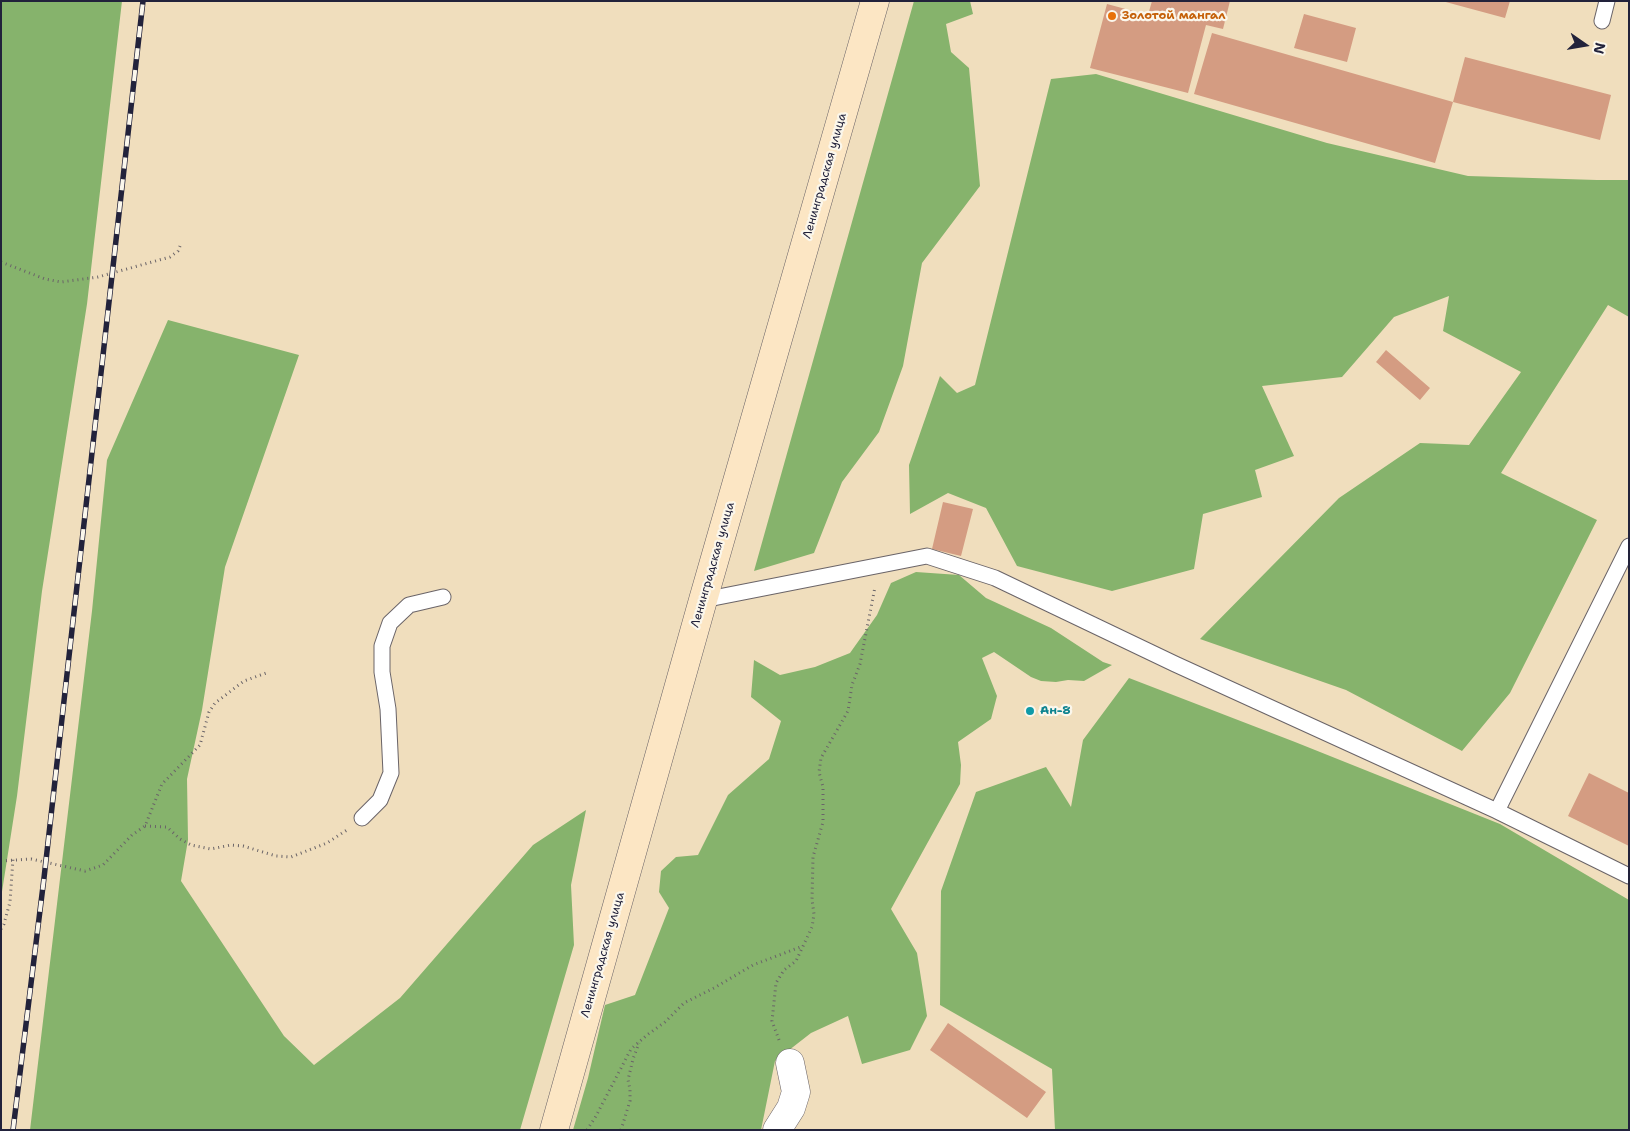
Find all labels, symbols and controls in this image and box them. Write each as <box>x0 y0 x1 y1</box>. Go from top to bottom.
place label: Золотой мангал <box>1122 9 1226 23</box>
marker: Золотой мангал <box>1106 10 1118 22</box>
north arrow <box>1560 20 1610 70</box>
text: N <box>1590 41 1610 56</box>
street label: Ленинградская улица <box>800 112 850 240</box>
street label: Ленинградская улица <box>688 501 738 629</box>
place label: Ан-8 <box>1040 704 1071 718</box>
marker: Ан-8 <box>1024 705 1036 717</box>
street label: Ленинградская улица <box>578 891 628 1019</box>

